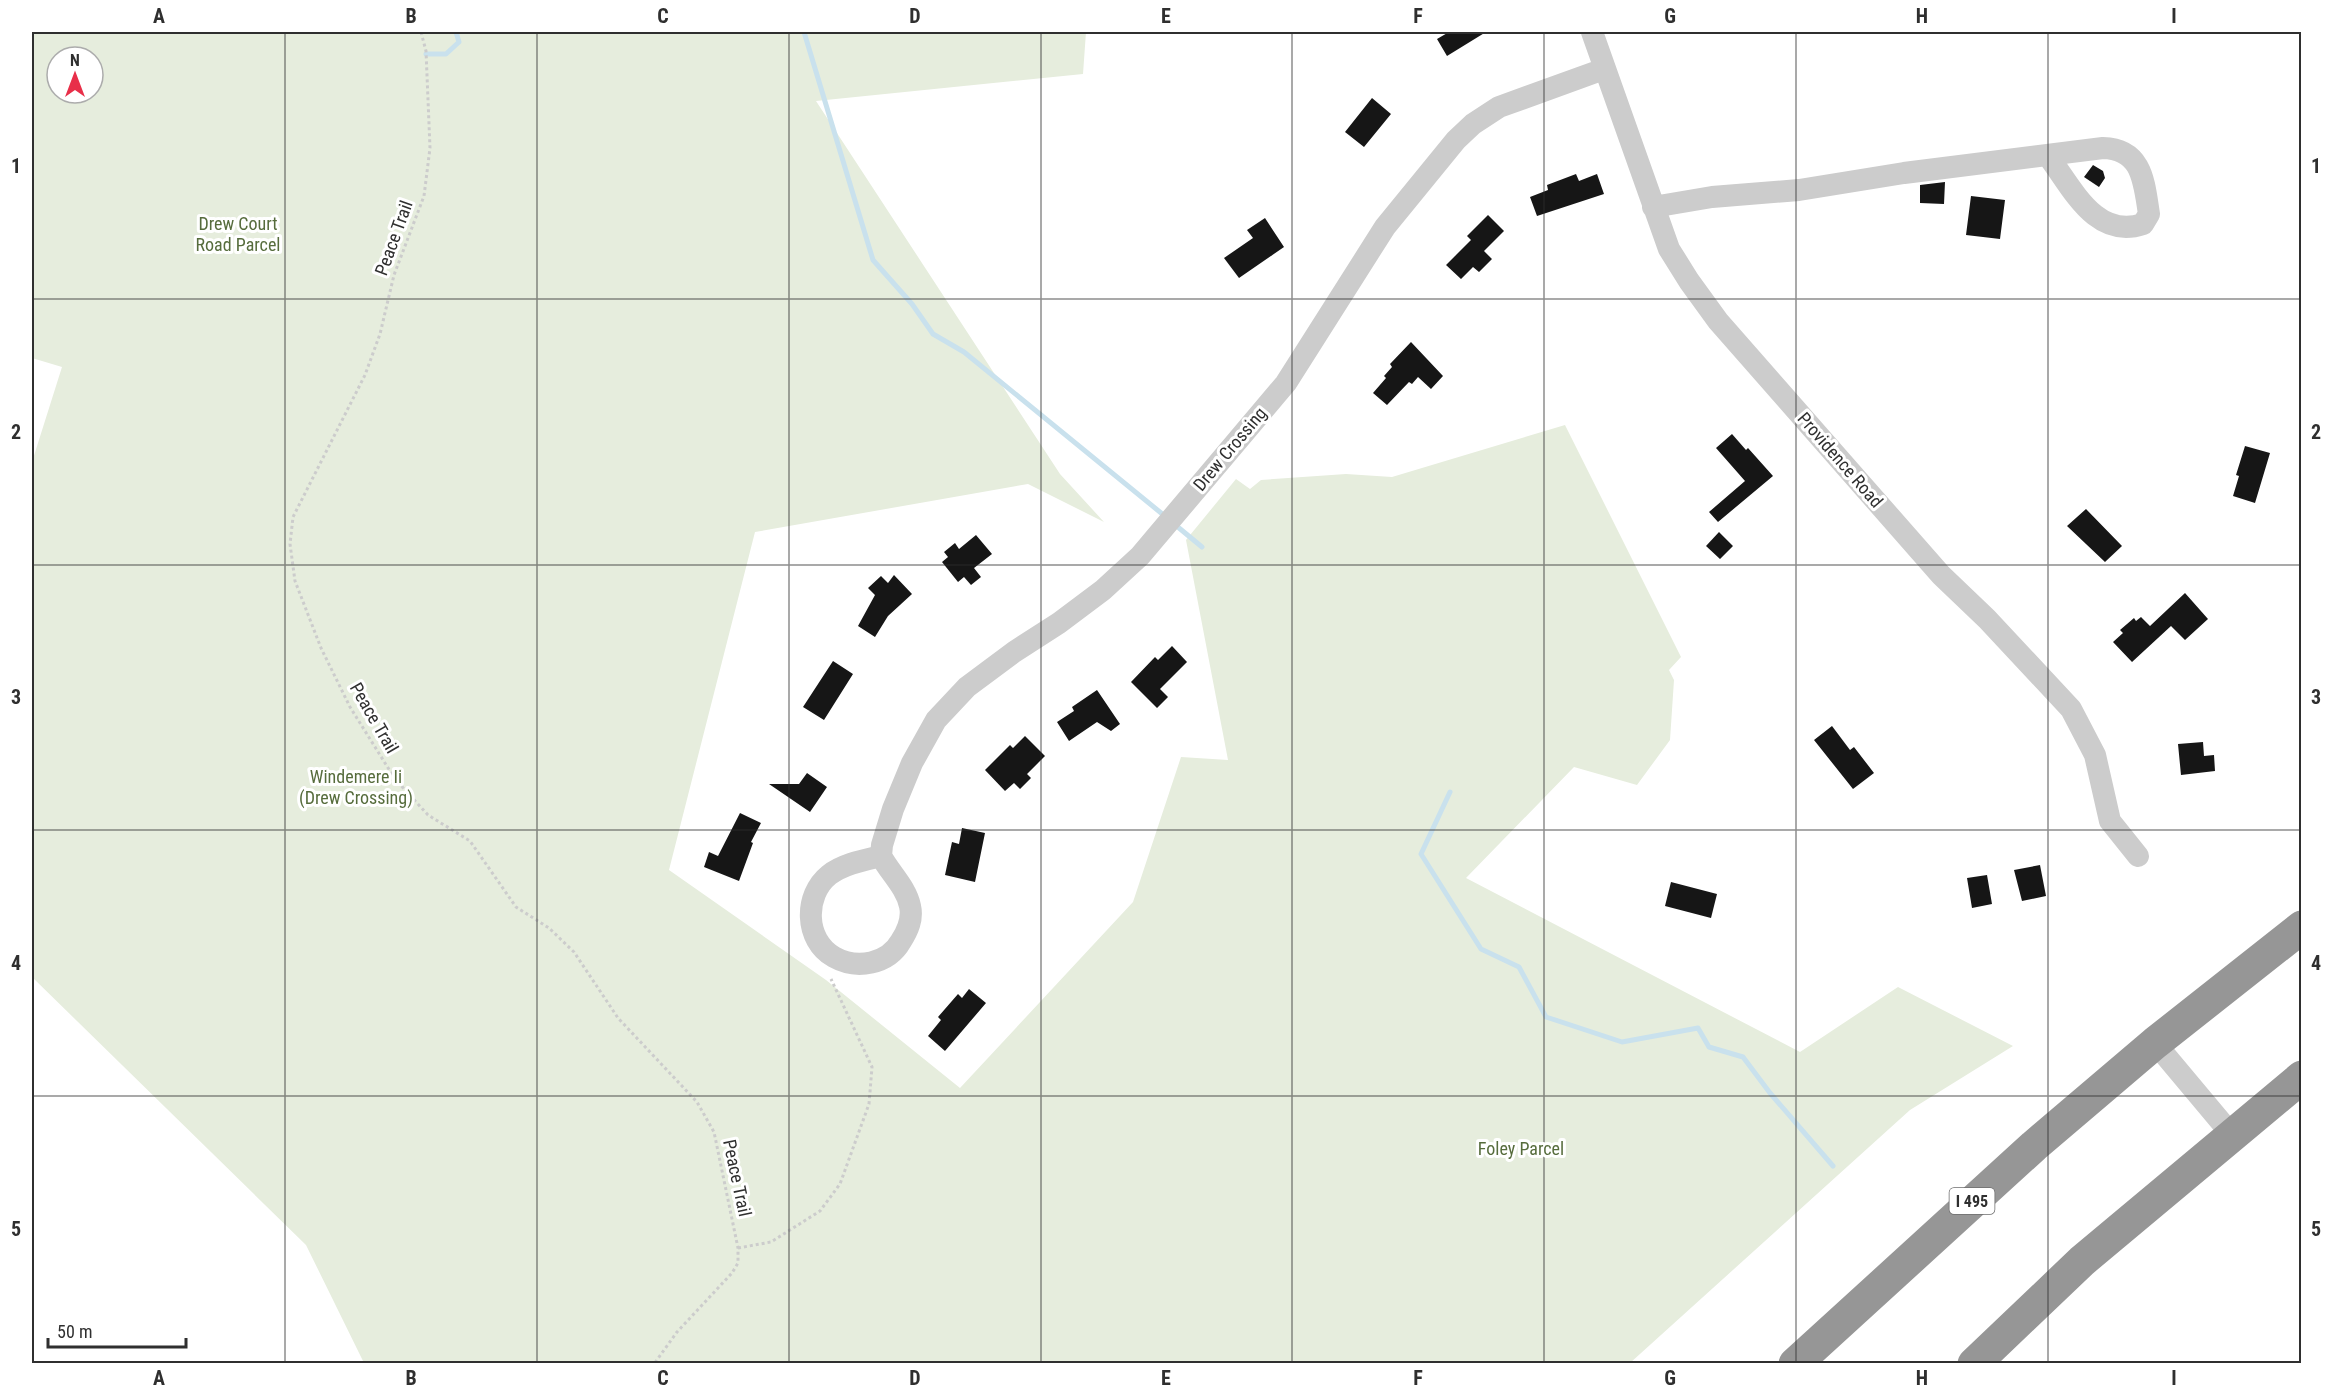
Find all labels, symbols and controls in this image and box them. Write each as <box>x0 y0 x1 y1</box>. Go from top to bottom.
text: A <box>153 4 165 28</box>
text: B <box>405 4 417 28</box>
text: C <box>657 4 669 28</box>
text: D <box>909 4 921 28</box>
text: E <box>1161 4 1171 28</box>
text: F <box>1413 4 1423 28</box>
text: G <box>1664 4 1676 28</box>
text: H <box>1916 4 1928 28</box>
text: I <box>2171 4 2177 28</box>
north arrow <box>45 45 105 105</box>
text: N <box>70 51 80 70</box>
text: 1 <box>11 154 21 178</box>
text: 1 <box>2311 154 2321 178</box>
street label: Peace Trail <box>370 198 417 278</box>
park label: Drew Court Road Parcel <box>196 213 280 255</box>
street label: Drew Crossing <box>1189 403 1271 495</box>
street label: Providence Road <box>1793 408 1887 512</box>
text: 2 <box>11 420 21 444</box>
text: 2 <box>2311 420 2321 444</box>
street label: Peace Trail <box>346 679 403 757</box>
text: 3 <box>11 685 21 709</box>
text: 3 <box>2311 685 2321 709</box>
park label: Windemere Ii (Drew Crossing) <box>299 766 413 809</box>
text: 4 <box>11 951 21 975</box>
text: 4 <box>2311 951 2321 975</box>
street label: Peace Trail <box>719 1137 756 1218</box>
park label: Foley Parcel <box>1478 1138 1564 1159</box>
road number: I 495 <box>1950 1188 1994 1214</box>
text: 5 <box>11 1217 21 1241</box>
text: 5 <box>2311 1217 2321 1241</box>
scale bar <box>48 1311 186 1349</box>
text: 50 m <box>57 1321 92 1342</box>
text: A <box>153 1366 165 1390</box>
text: B <box>405 1366 417 1390</box>
text: C <box>657 1366 669 1390</box>
text: D <box>909 1366 921 1390</box>
text: E <box>1161 1366 1171 1390</box>
text: F <box>1413 1366 1423 1390</box>
text: G <box>1664 1366 1676 1390</box>
text: H <box>1916 1366 1928 1390</box>
text: I <box>2171 1366 2177 1390</box>

